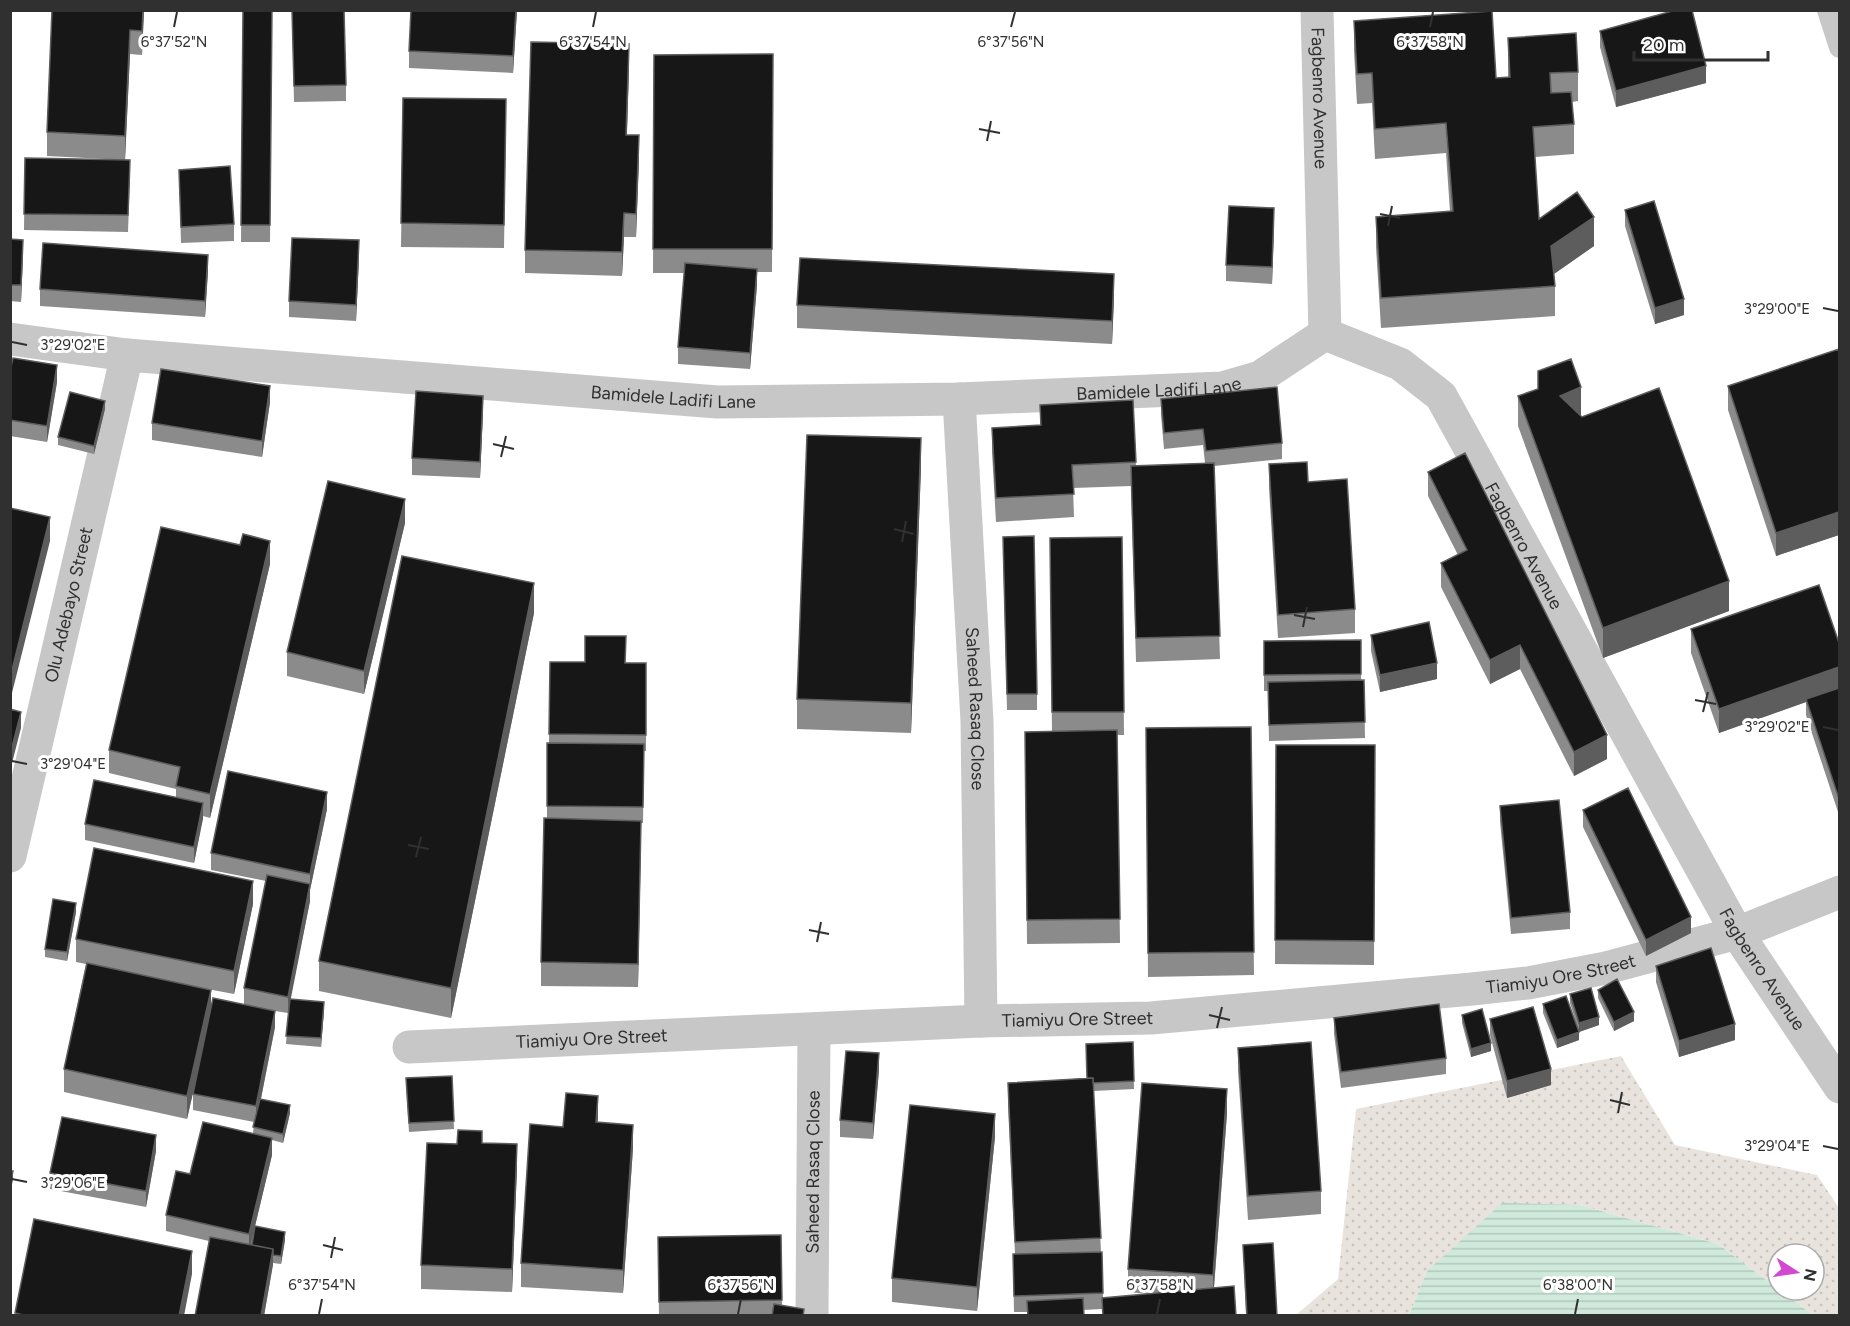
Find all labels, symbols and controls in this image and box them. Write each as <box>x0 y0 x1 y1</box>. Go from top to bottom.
scale bar <box>1634 24 1768 62</box>
street label: Fagbenro Avenue <box>1306 27 1332 169</box>
text: 6°37'52"N <box>141 33 207 51</box>
text: 6°37'54"N <box>559 33 627 51</box>
text: 6°37'56"N <box>978 33 1044 51</box>
text: 6°37'58"N <box>1396 33 1464 51</box>
text: 20 m <box>1643 34 1684 56</box>
text: 3°29'00"E <box>1744 300 1810 318</box>
text: 3°29'02"E <box>40 336 106 354</box>
street label: Bamidele Ladifi Lane <box>1076 372 1244 405</box>
street label: Bamidele Ladifi Lane <box>590 381 756 413</box>
street label: Fagbenro Avenue <box>1480 478 1568 613</box>
street label: Olu Adebayo Street <box>40 525 98 685</box>
street label: Saheed Rasaq Close <box>961 626 989 791</box>
text: 3°29'02"E <box>1744 718 1810 736</box>
text: 3°29'04"E <box>40 755 106 773</box>
street label: Fagbenro Avenue <box>1714 904 1810 1035</box>
street label: Tiamiyu Ore Street <box>1485 950 1638 998</box>
street label: Tiamiyu Ore Street <box>1001 1007 1154 1032</box>
street label: Tiamiyu Ore Street <box>516 1024 668 1053</box>
street label: Saheed Rasaq Close <box>801 1090 825 1254</box>
text: 3°29'04"E <box>1744 1137 1810 1155</box>
text: 3°29'06"E <box>40 1174 106 1192</box>
north arrow <box>1766 1242 1826 1302</box>
text: N <box>1800 1267 1821 1283</box>
text: 6°37'54"N <box>288 1276 356 1294</box>
text: 6°37'56"N <box>708 1276 774 1294</box>
text: 6°37'58"N <box>1126 1276 1194 1294</box>
text: 6°38'00"N <box>1543 1276 1613 1294</box>

